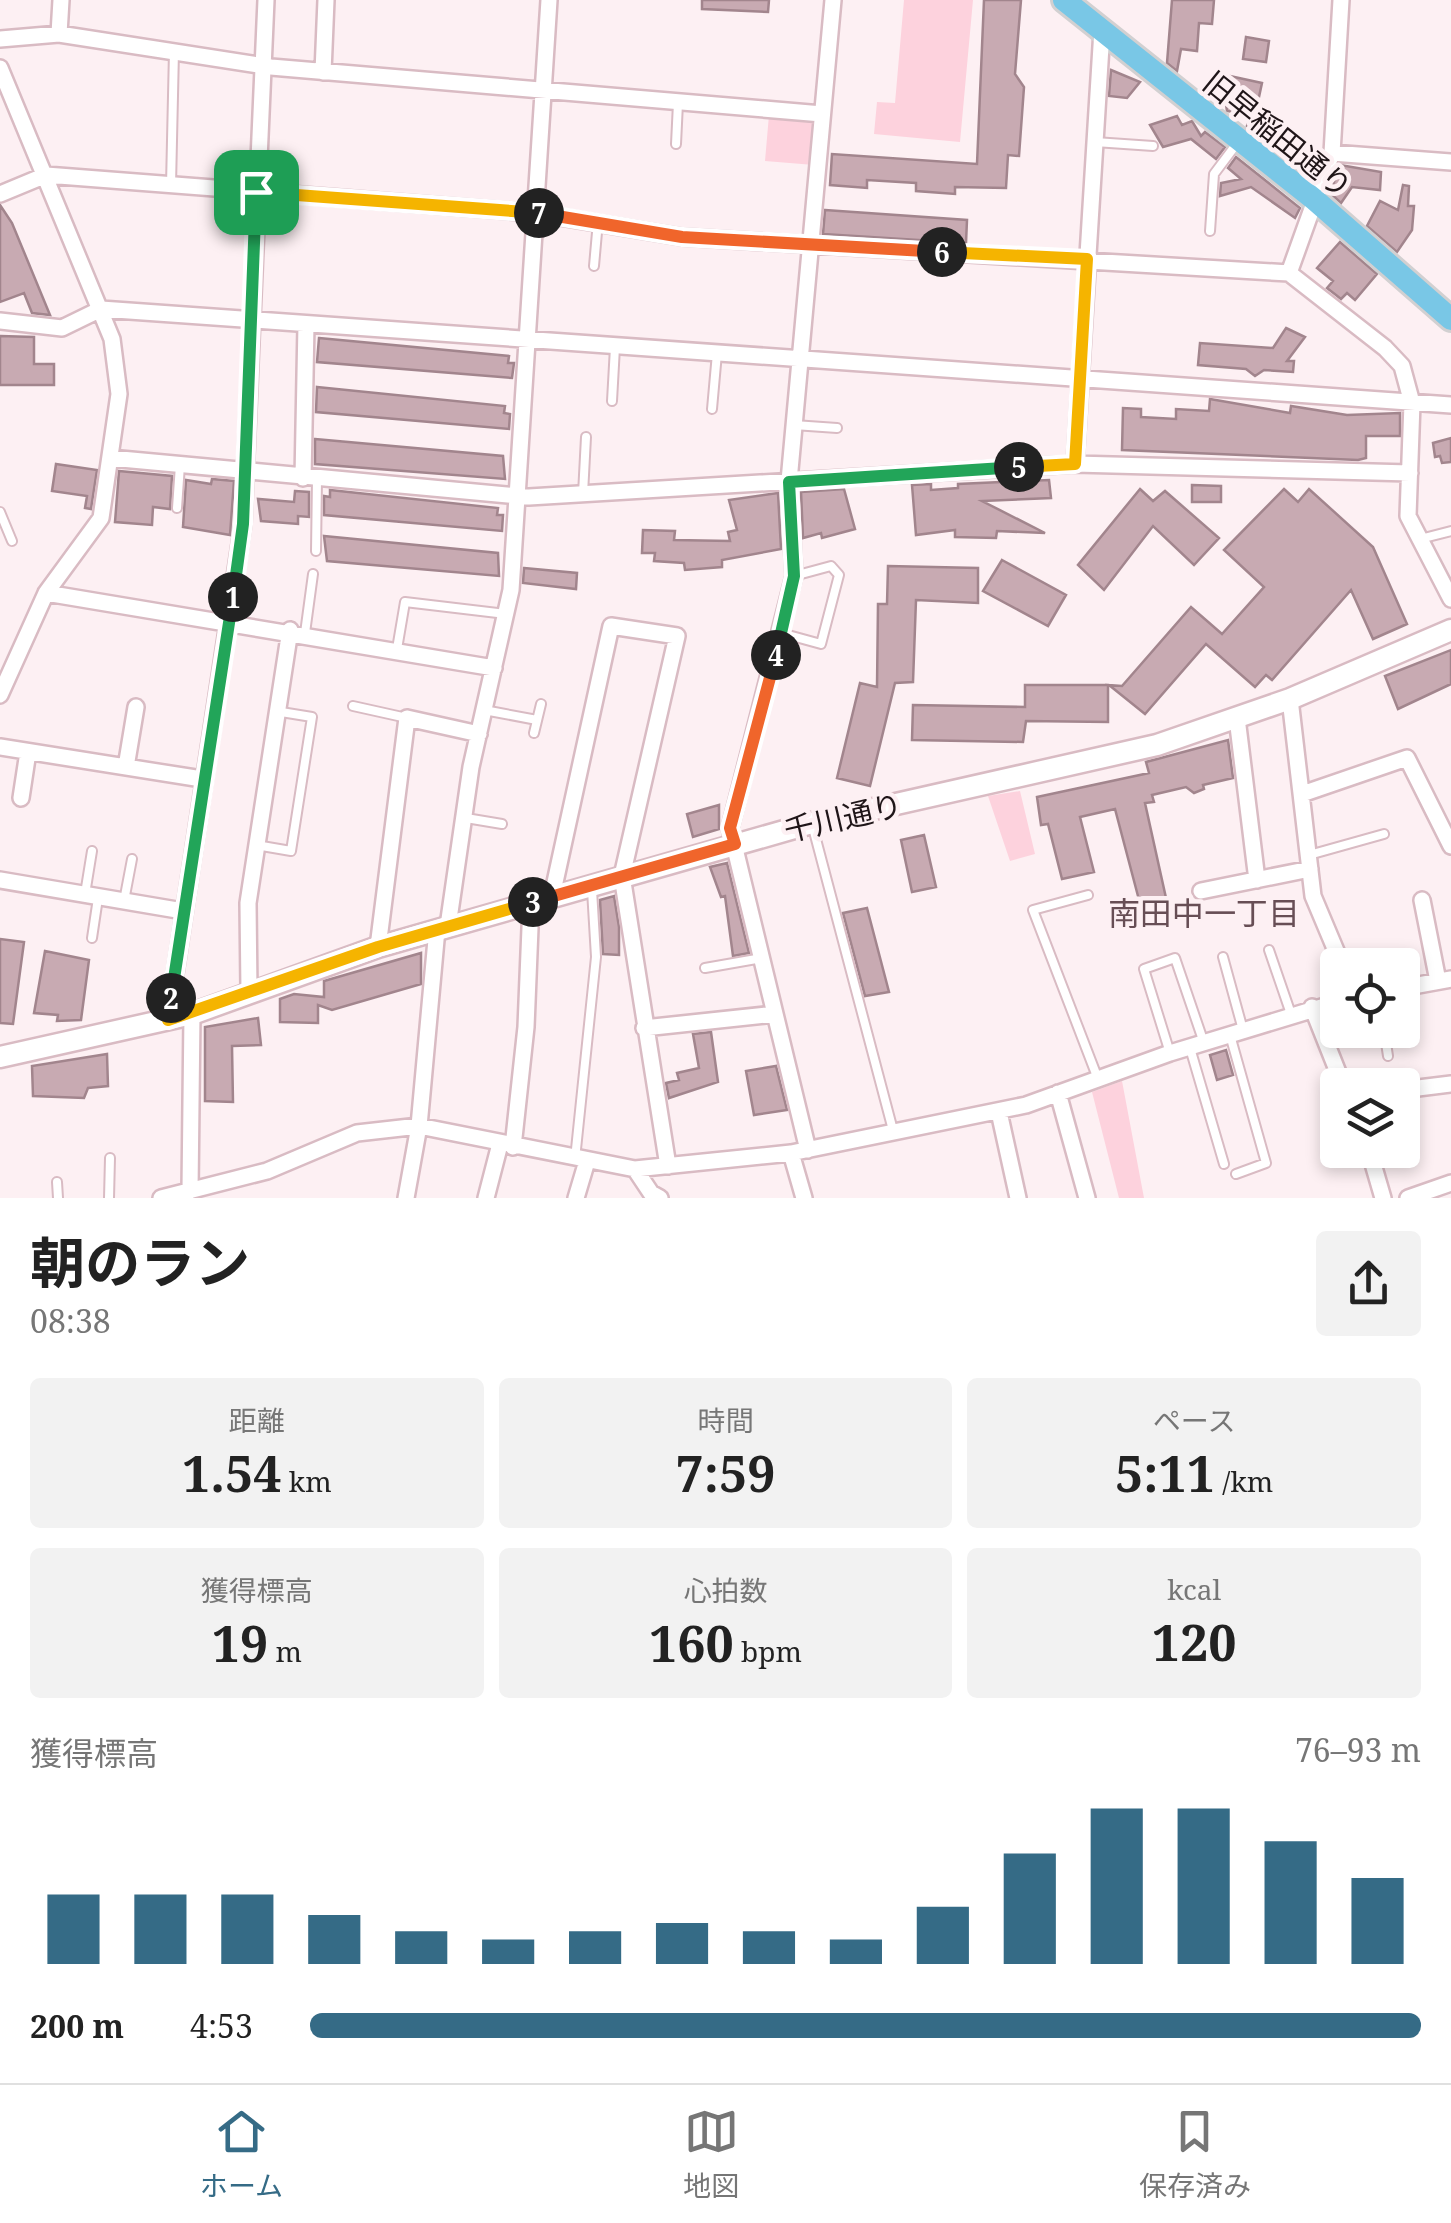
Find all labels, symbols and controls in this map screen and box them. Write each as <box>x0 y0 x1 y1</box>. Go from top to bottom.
street label: 旧早稲田通り <box>1195 61 1361 207</box>
pin <box>214 150 299 235</box>
icon: arrive <box>229 165 284 220</box>
pin: 7 <box>514 188 564 238</box>
text: 7 <box>531 194 547 232</box>
pin: 6 <box>917 227 967 277</box>
text: 6 <box>934 233 950 271</box>
pin: 5 <box>994 442 1044 492</box>
text: 5 <box>1011 448 1027 486</box>
pin: 1 <box>208 572 258 622</box>
text: 1 <box>225 578 241 616</box>
pin: 4 <box>751 630 801 680</box>
text: 4 <box>768 636 784 674</box>
street label: 千川通り <box>780 784 906 850</box>
pin: 3 <box>508 877 558 927</box>
text: 3 <box>525 883 541 921</box>
district label: 南田中一丁目 <box>1108 891 1300 934</box>
map controls <box>1320 948 1420 1168</box>
button: locate <box>1320 948 1420 1048</box>
pin: 2 <box>146 973 196 1023</box>
text: 2 <box>163 979 179 1017</box>
button: layers <box>1320 1068 1420 1168</box>
text: 朝のラン <box>30 1224 250 1299</box>
button: share <box>1316 1231 1421 1336</box>
text: 08:38 <box>30 1299 111 1342</box>
text: 距離 <box>229 1401 285 1439</box>
text: 時間 <box>697 1401 754 1439</box>
text: ペース <box>1153 1401 1235 1439</box>
text: 1.54 <box>182 1439 281 1507</box>
text: 7:59 <box>676 1439 775 1507</box>
text: 5:11 <box>1115 1439 1215 1507</box>
text: km <box>281 1462 332 1500</box>
text: /km <box>1215 1462 1273 1500</box>
text: kcal <box>1167 1570 1221 1608</box>
text: 獲得標高 <box>201 1571 313 1609</box>
text: 心拍数 <box>683 1571 768 1609</box>
text: 120 <box>1152 1608 1237 1676</box>
text: 19 <box>212 1609 268 1677</box>
text: 160 <box>649 1609 734 1677</box>
text: m <box>268 1632 302 1670</box>
text: bpm <box>734 1632 802 1670</box>
text: 76–93 m <box>1295 1728 1421 1771</box>
text: 獲得標高 <box>30 1731 158 1774</box>
text: 200 m <box>30 2004 124 2047</box>
text: 4:53 <box>190 2004 253 2047</box>
tab: ホーム <box>200 2104 283 2204</box>
tab: 地図 <box>683 2104 739 2204</box>
tab: 保存済み <box>1139 2104 1251 2204</box>

